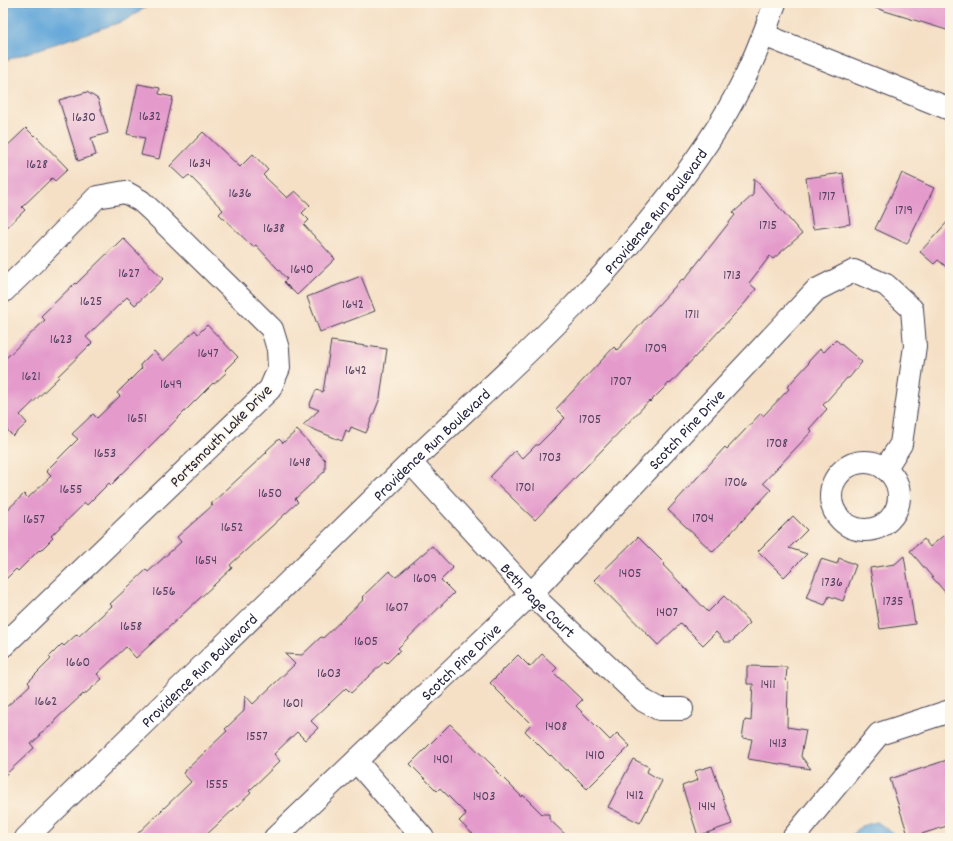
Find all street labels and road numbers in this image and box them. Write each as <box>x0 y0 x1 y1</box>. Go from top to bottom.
street label: Providence Run Boulevard <box>600 145 714 280</box>
street label: Portsmouth Lake Drive <box>165 380 278 493</box>
street label: Providence Run Boulevard <box>369 384 497 507</box>
street label: Scotch Pine Drive <box>644 385 731 476</box>
street label: Beth Page Court <box>494 559 580 644</box>
street label: Providence Run Boulevard <box>137 609 264 734</box>
street label: Scotch Pine Drive <box>417 619 507 707</box>

